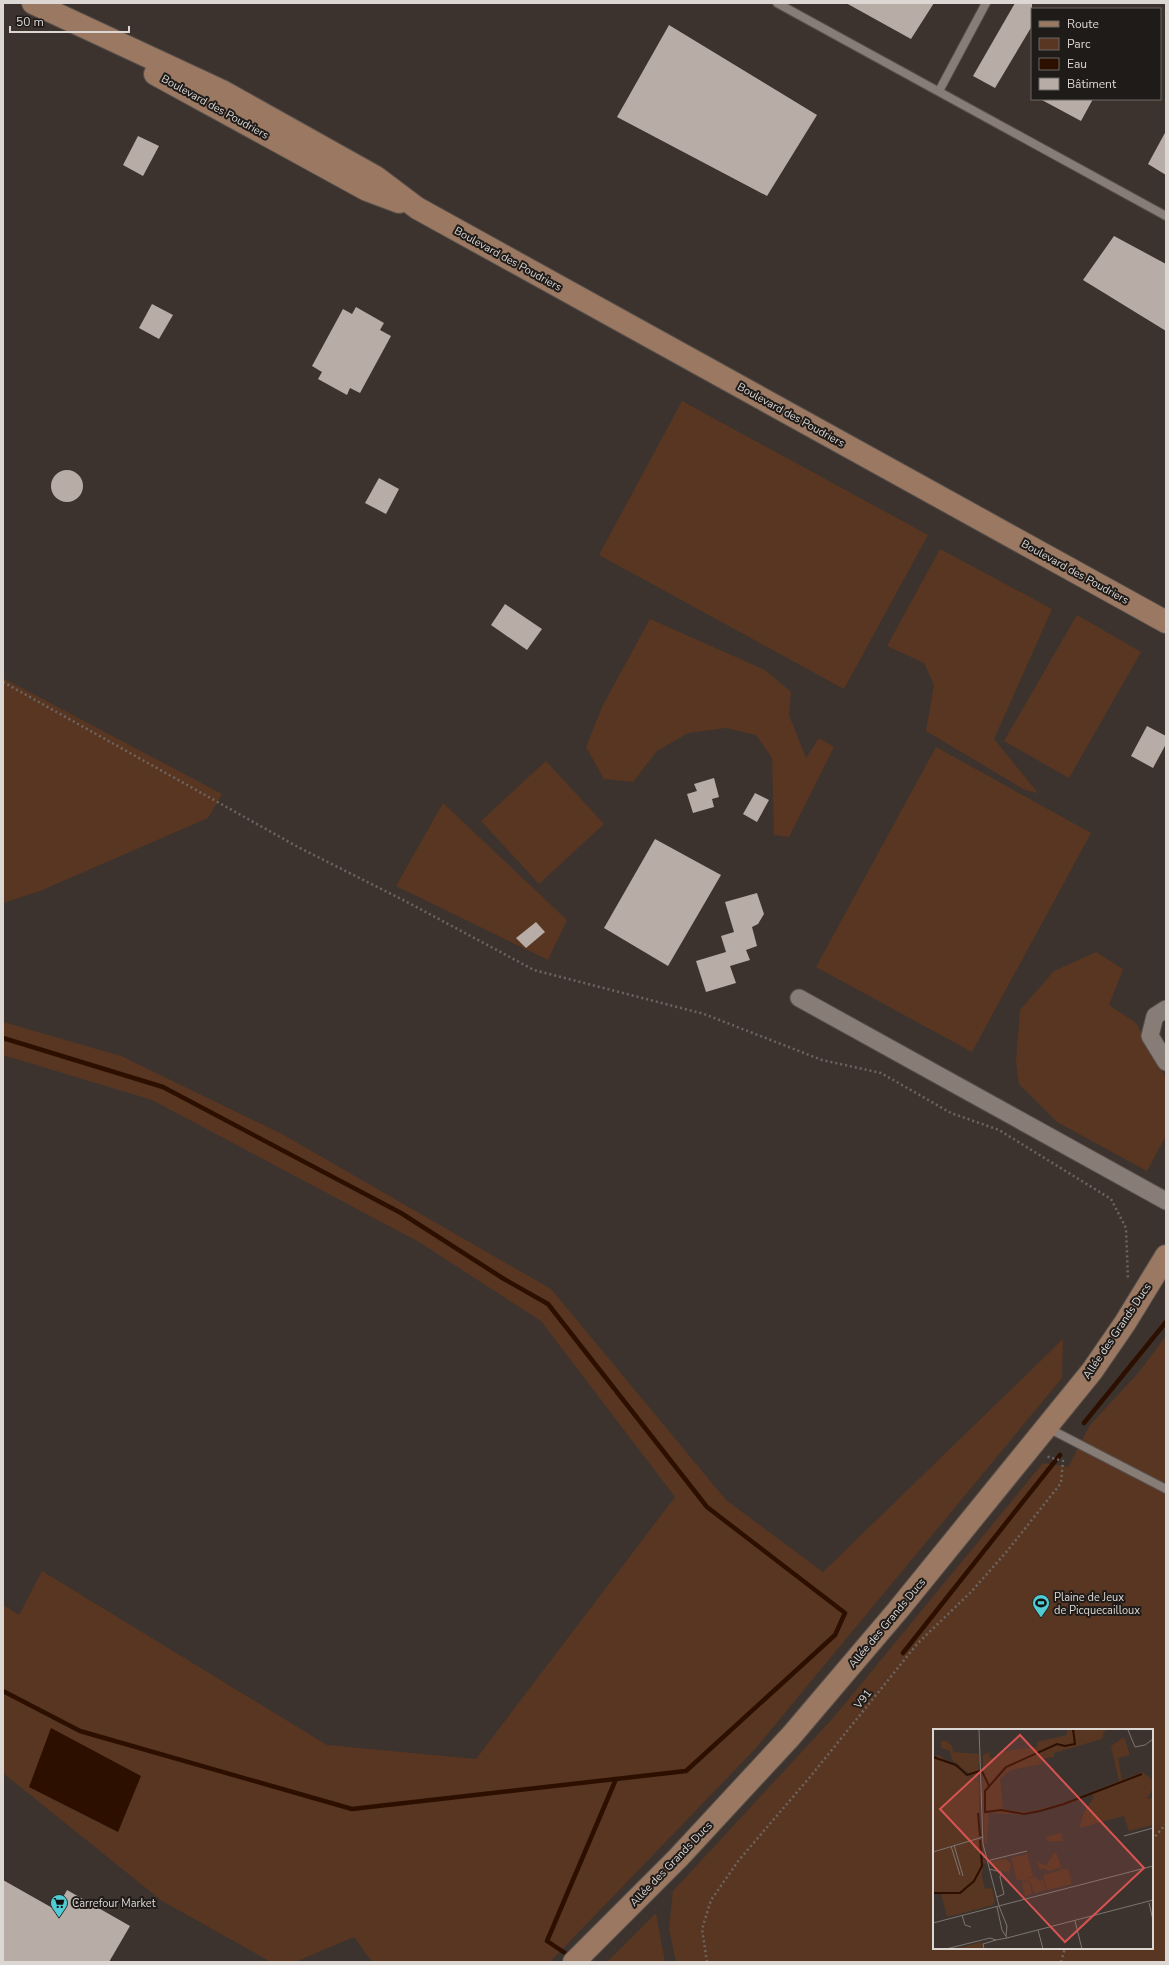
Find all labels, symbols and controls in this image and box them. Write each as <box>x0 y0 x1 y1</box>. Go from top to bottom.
scale bar <box>10 8 129 34</box>
legend <box>1031 8 1161 100</box>
text: 50 m <box>16 14 44 30</box>
text: Route <box>1067 16 1099 32</box>
text: Parc <box>1067 36 1091 52</box>
text: Eau <box>1067 56 1087 72</box>
street label: Boulevard des Poudriers <box>159 71 271 143</box>
text: Bâtiment <box>1067 76 1117 92</box>
street label: Boulevard des Poudriers <box>452 223 564 295</box>
street label: Boulevard des Poudriers <box>735 379 847 451</box>
street label: Boulevard des Poudriers <box>1019 536 1131 608</box>
street label: Allée des Grands Ducs <box>1079 1280 1155 1382</box>
street label: Allée des Grands Ducs <box>845 1575 929 1671</box>
place label: Plaine de Jeux de Picquecailloux <box>1054 1590 1140 1618</box>
sports icon: Plaine de Jeux de Picquecailloux <box>1031 1593 1051 1618</box>
street label: V91 <box>850 1686 875 1713</box>
inset map <box>933 1729 1153 1949</box>
street label: Allée des Grands Ducs <box>626 1818 716 1910</box>
supermarket icon: Carrefour Market <box>49 1893 69 1918</box>
place label: Carrefour Market <box>72 1896 156 1911</box>

